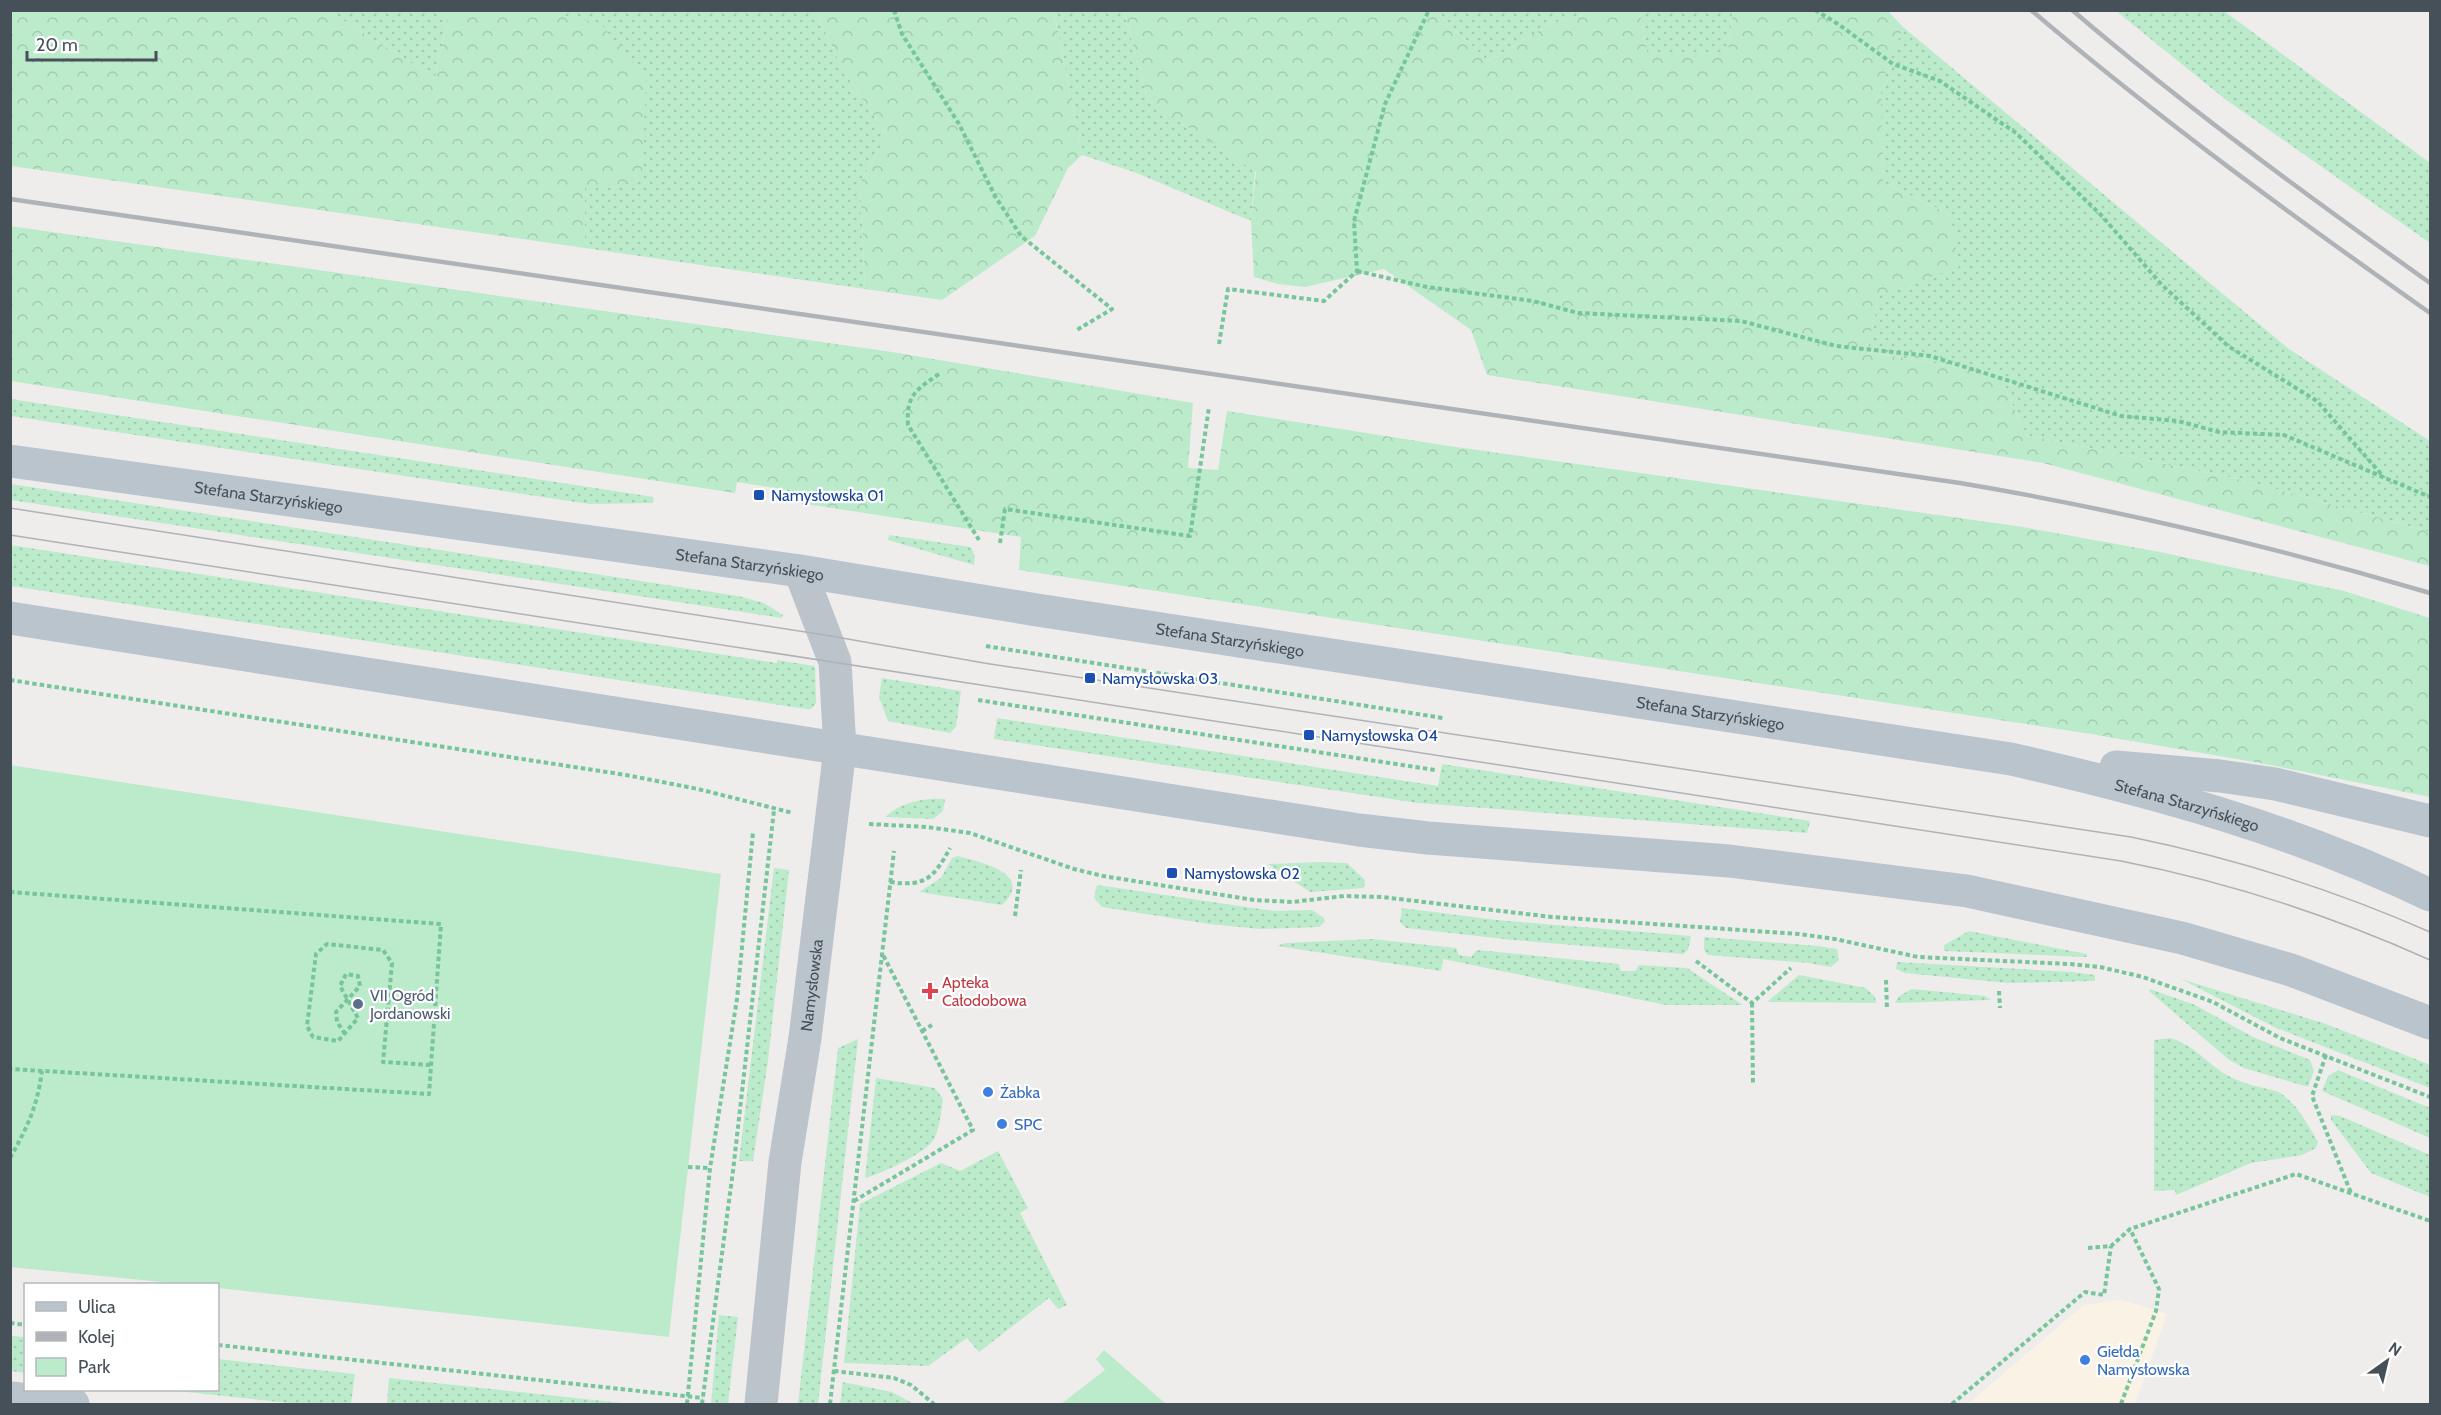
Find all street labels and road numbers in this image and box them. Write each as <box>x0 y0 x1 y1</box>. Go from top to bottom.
street label: Stefana Starzyńskiego <box>193 477 344 517</box>
street label: Stefana Starzyńskiego <box>674 544 826 584</box>
street label: Stefana Starzyńskiego <box>1154 619 1306 660</box>
street label: Stefana Starzyńskiego <box>1635 692 1786 734</box>
street label: Stefana Starzyńskiego <box>2113 775 2262 835</box>
street label: Namysłowska <box>796 938 826 1032</box>

